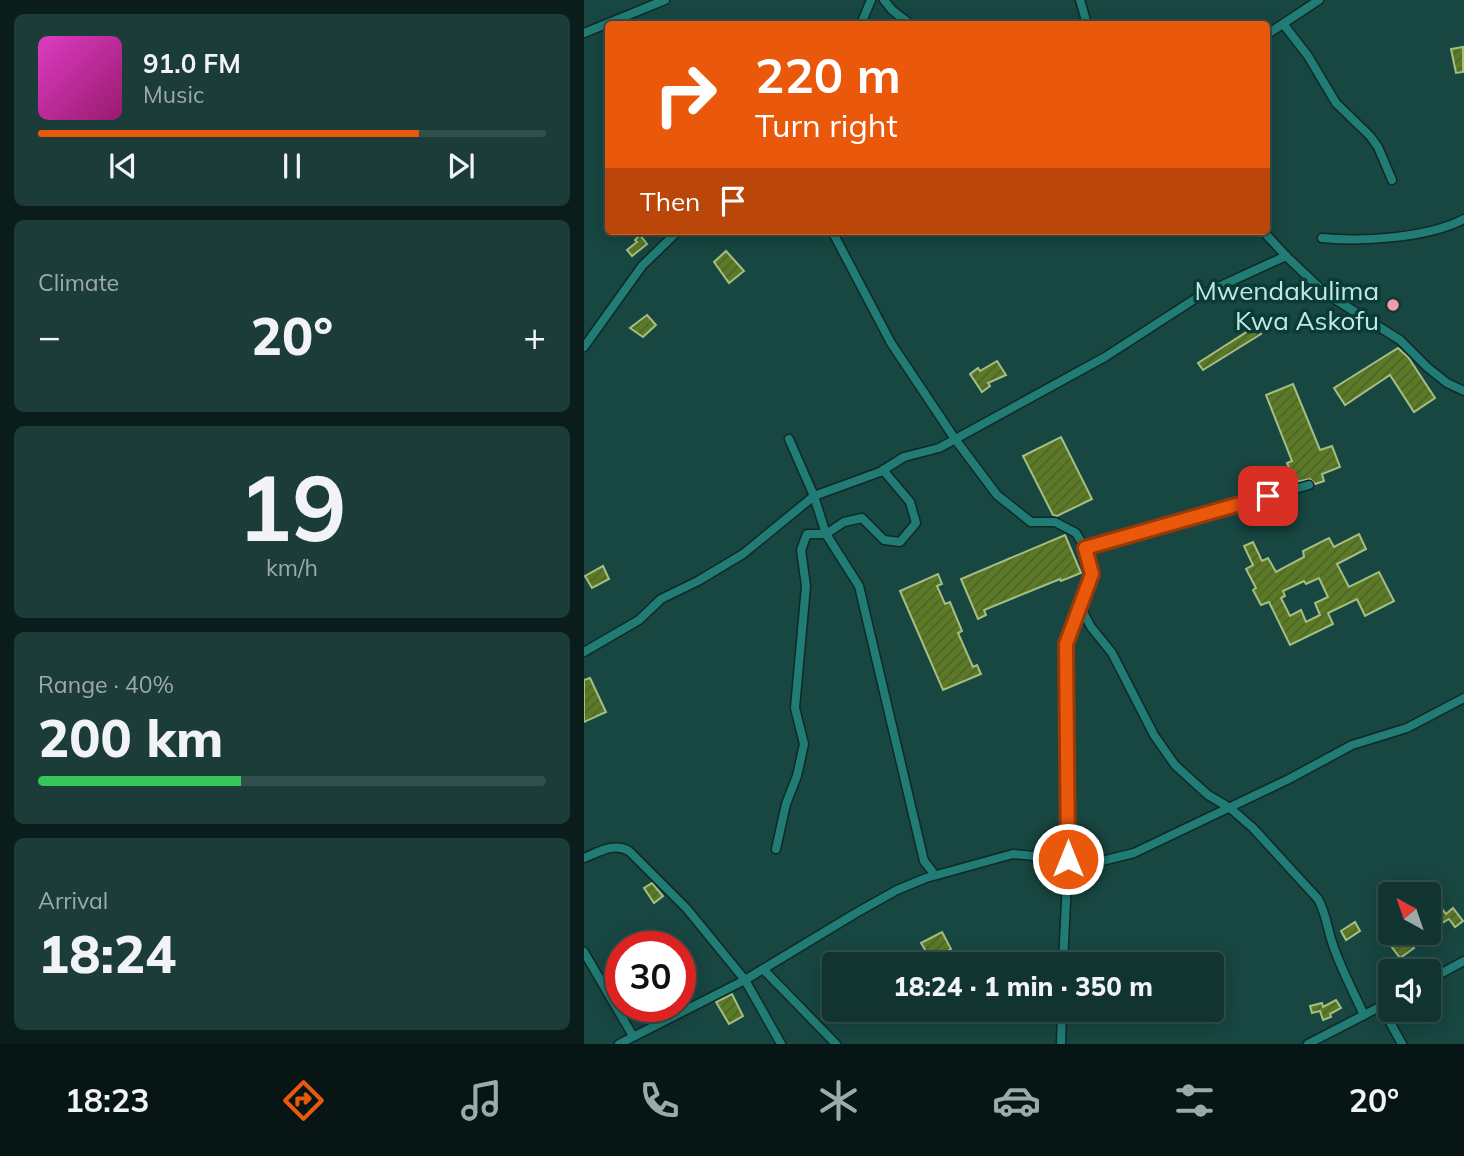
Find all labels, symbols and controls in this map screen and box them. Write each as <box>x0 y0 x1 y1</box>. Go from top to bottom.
text: 220 m <box>755 44 901 105</box>
text: 91.0 FM <box>143 47 241 80</box>
icon: right <box>640 49 731 140</box>
text: Music <box>143 80 204 109</box>
text: Turn right <box>755 105 898 145</box>
icon: previous <box>104 147 142 185</box>
icon: pause <box>273 147 311 185</box>
icon: next <box>442 147 480 185</box>
icon: arrive <box>714 182 752 220</box>
text: Then <box>640 185 700 218</box>
text: Climate <box>38 268 119 297</box>
place label: Mwendakulima Kwa Askofu <box>1195 274 1379 337</box>
marker: Mwendakulima Kwa Askofu <box>1385 297 1401 313</box>
text: 20° <box>251 303 333 368</box>
text: − <box>38 312 61 360</box>
text: + <box>523 312 546 360</box>
text: 19 <box>237 450 347 564</box>
pin <box>1238 466 1298 526</box>
icon: arrive <box>1249 477 1287 515</box>
text: km/h <box>266 553 318 582</box>
text: Range · 40% <box>38 670 174 699</box>
text: 200 km <box>38 705 223 770</box>
position arrow <box>1031 822 1105 896</box>
north arrow <box>1378 882 1442 945</box>
map controls <box>1378 882 1441 1022</box>
text: Arrival <box>38 886 108 915</box>
text: 18:24 <box>38 921 176 986</box>
speed limit sign: 30 <box>605 931 696 1022</box>
button: sound <box>1378 959 1441 1022</box>
text: 18:24 · 1 min · 350 m <box>893 970 1153 1003</box>
icon: directions <box>279 1076 328 1125</box>
icon: music <box>457 1076 506 1125</box>
icon: phone <box>635 1076 684 1125</box>
icon: climate <box>814 1076 863 1125</box>
icon: car <box>992 1076 1041 1125</box>
icon: filters <box>1170 1076 1219 1125</box>
text: 18:23 <box>65 1080 149 1120</box>
text: 20° <box>1349 1080 1399 1120</box>

